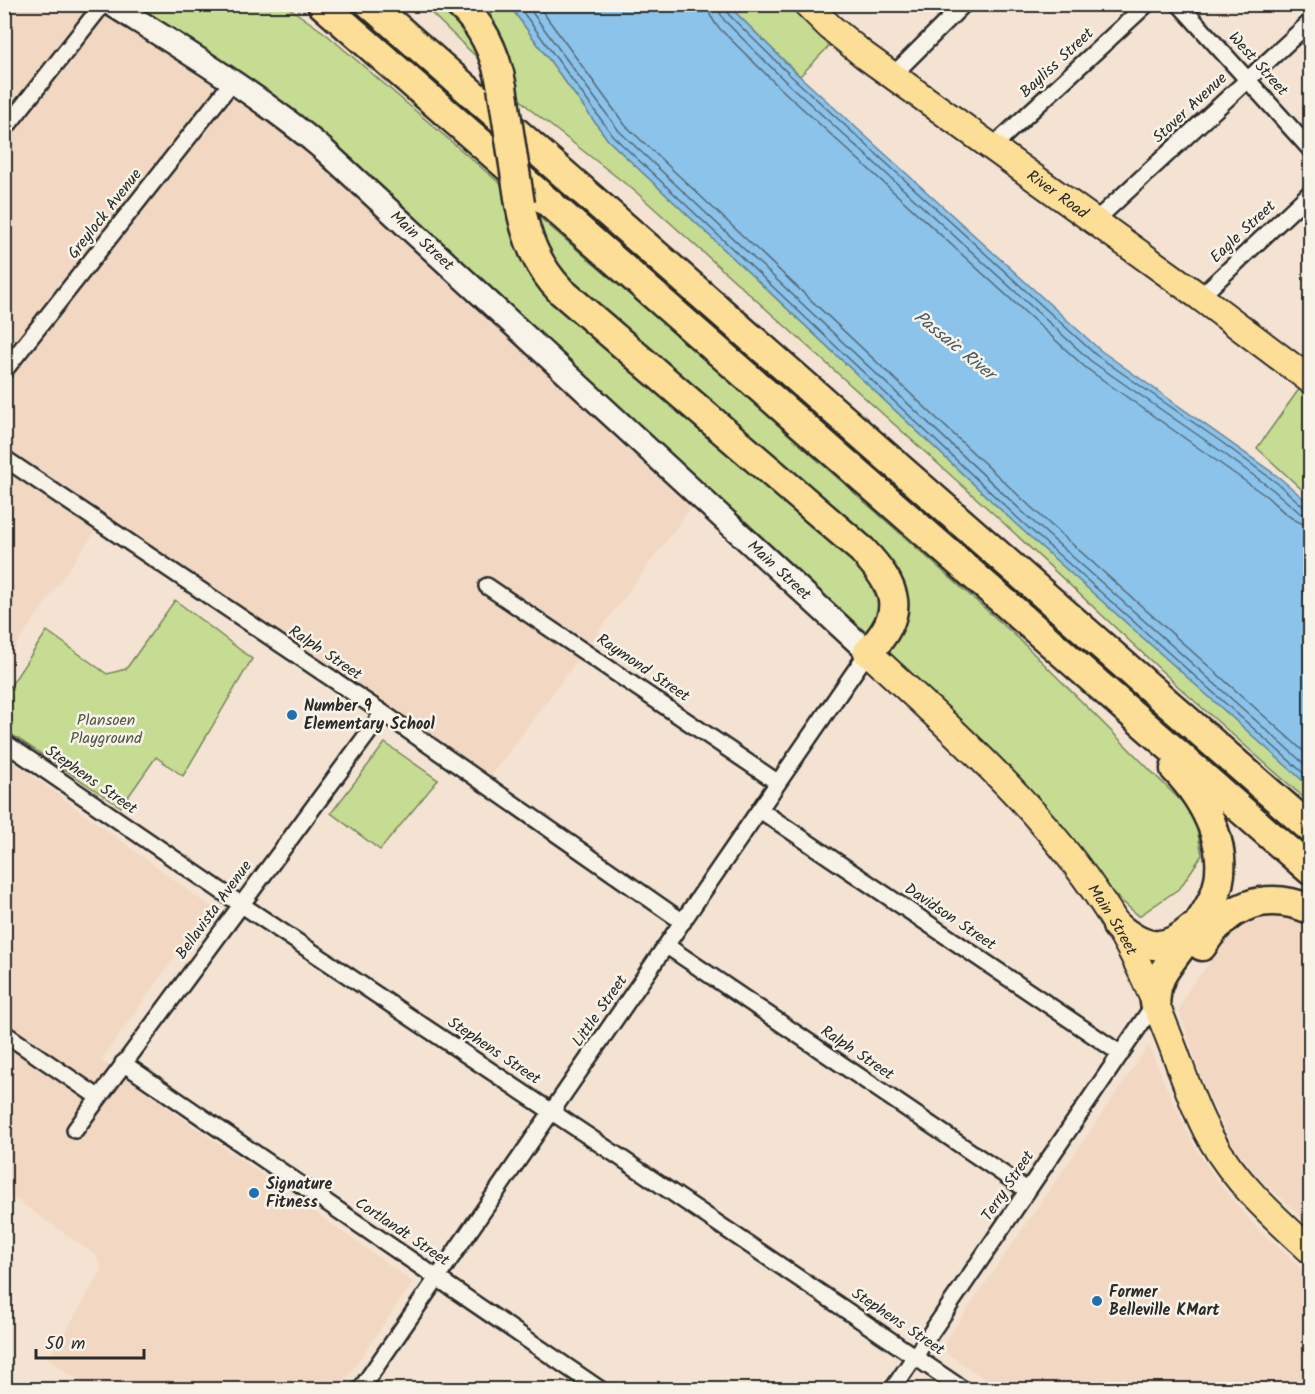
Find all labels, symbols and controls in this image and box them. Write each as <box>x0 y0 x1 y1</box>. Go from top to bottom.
street label: Bayliss Street <box>1014 21 1100 104</box>
street label: West Street <box>1222 26 1294 103</box>
street label: Stover Avenue <box>1147 67 1233 149</box>
street label: Greylock Avenue <box>62 163 148 265</box>
street label: River Road <box>1021 163 1094 226</box>
street label: Eagle Street <box>1204 194 1282 269</box>
street label: Main Street <box>384 204 460 277</box>
water label: Passaic River <box>907 304 1004 391</box>
street label: Main Street <box>742 534 818 607</box>
street label: Ralph Street <box>283 619 367 687</box>
street label: Raymond Street <box>591 627 695 709</box>
place label: Number 9 Elementary School <box>304 694 436 737</box>
park label: Plansoen Playground <box>70 708 143 751</box>
marker: Number 9 Elementary School <box>285 708 299 722</box>
street label: Stephens Street <box>40 739 143 822</box>
street label: Bellavista Avenue <box>169 855 259 965</box>
street label: Davidson Street <box>899 877 1002 957</box>
street label: Main Street <box>1081 879 1144 960</box>
street label: Little Street <box>566 969 635 1052</box>
street label: Stephens Street <box>442 1011 546 1092</box>
street label: Ralph Street <box>815 1019 899 1087</box>
street label: Terry Street <box>975 1145 1041 1227</box>
place label: Signature Fitness <box>266 1172 332 1215</box>
marker: Signature Fitness <box>247 1186 261 1200</box>
street label: Cortlandt Street <box>350 1191 455 1273</box>
place label: Former Belleville KMart <box>1109 1280 1220 1323</box>
street label: Stephens Street <box>846 1282 950 1363</box>
marker: Former Belleville KMart <box>1090 1294 1104 1308</box>
scale bar <box>36 1322 144 1360</box>
text: 50 m <box>45 1330 85 1359</box>

